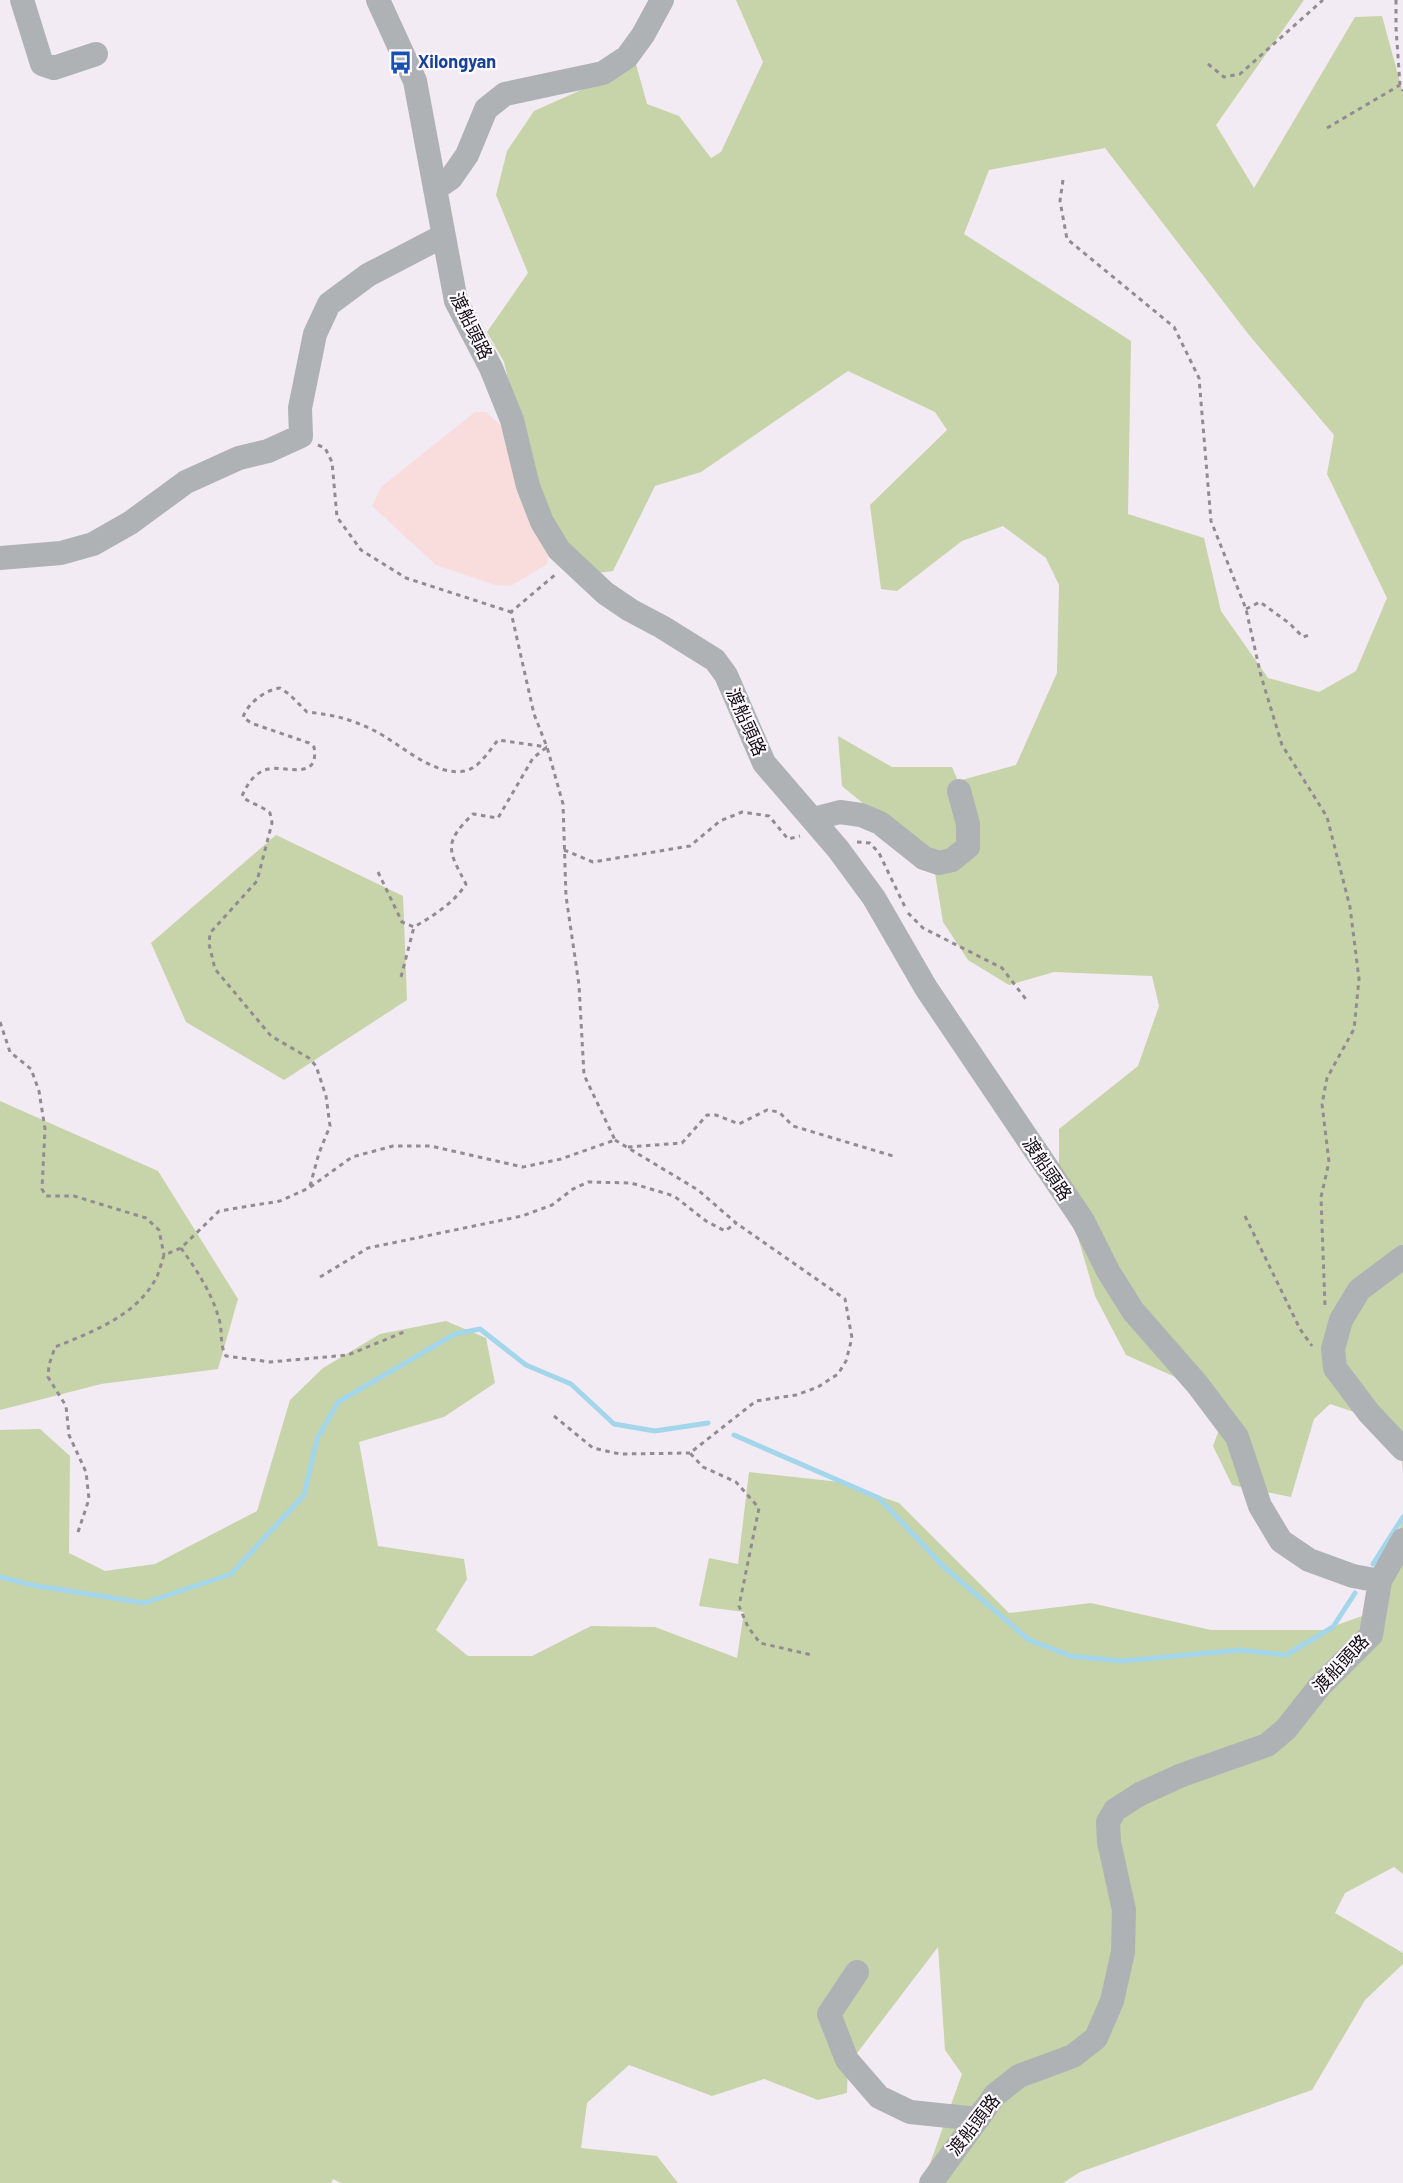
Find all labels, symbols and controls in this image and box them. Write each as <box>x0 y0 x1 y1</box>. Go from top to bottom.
bus stop icon: Xilongyan <box>387 49 413 75</box>
place label: Xilongyan <box>418 50 496 72</box>
street label: 渡船頭路 <box>446 288 498 363</box>
street label: 渡船頭路 <box>722 684 772 759</box>
street label: 渡船頭路 <box>1019 1132 1077 1204</box>
street label: 渡船頭路 <box>1308 1629 1373 1697</box>
street label: 渡船頭路 <box>942 2089 1004 2160</box>

